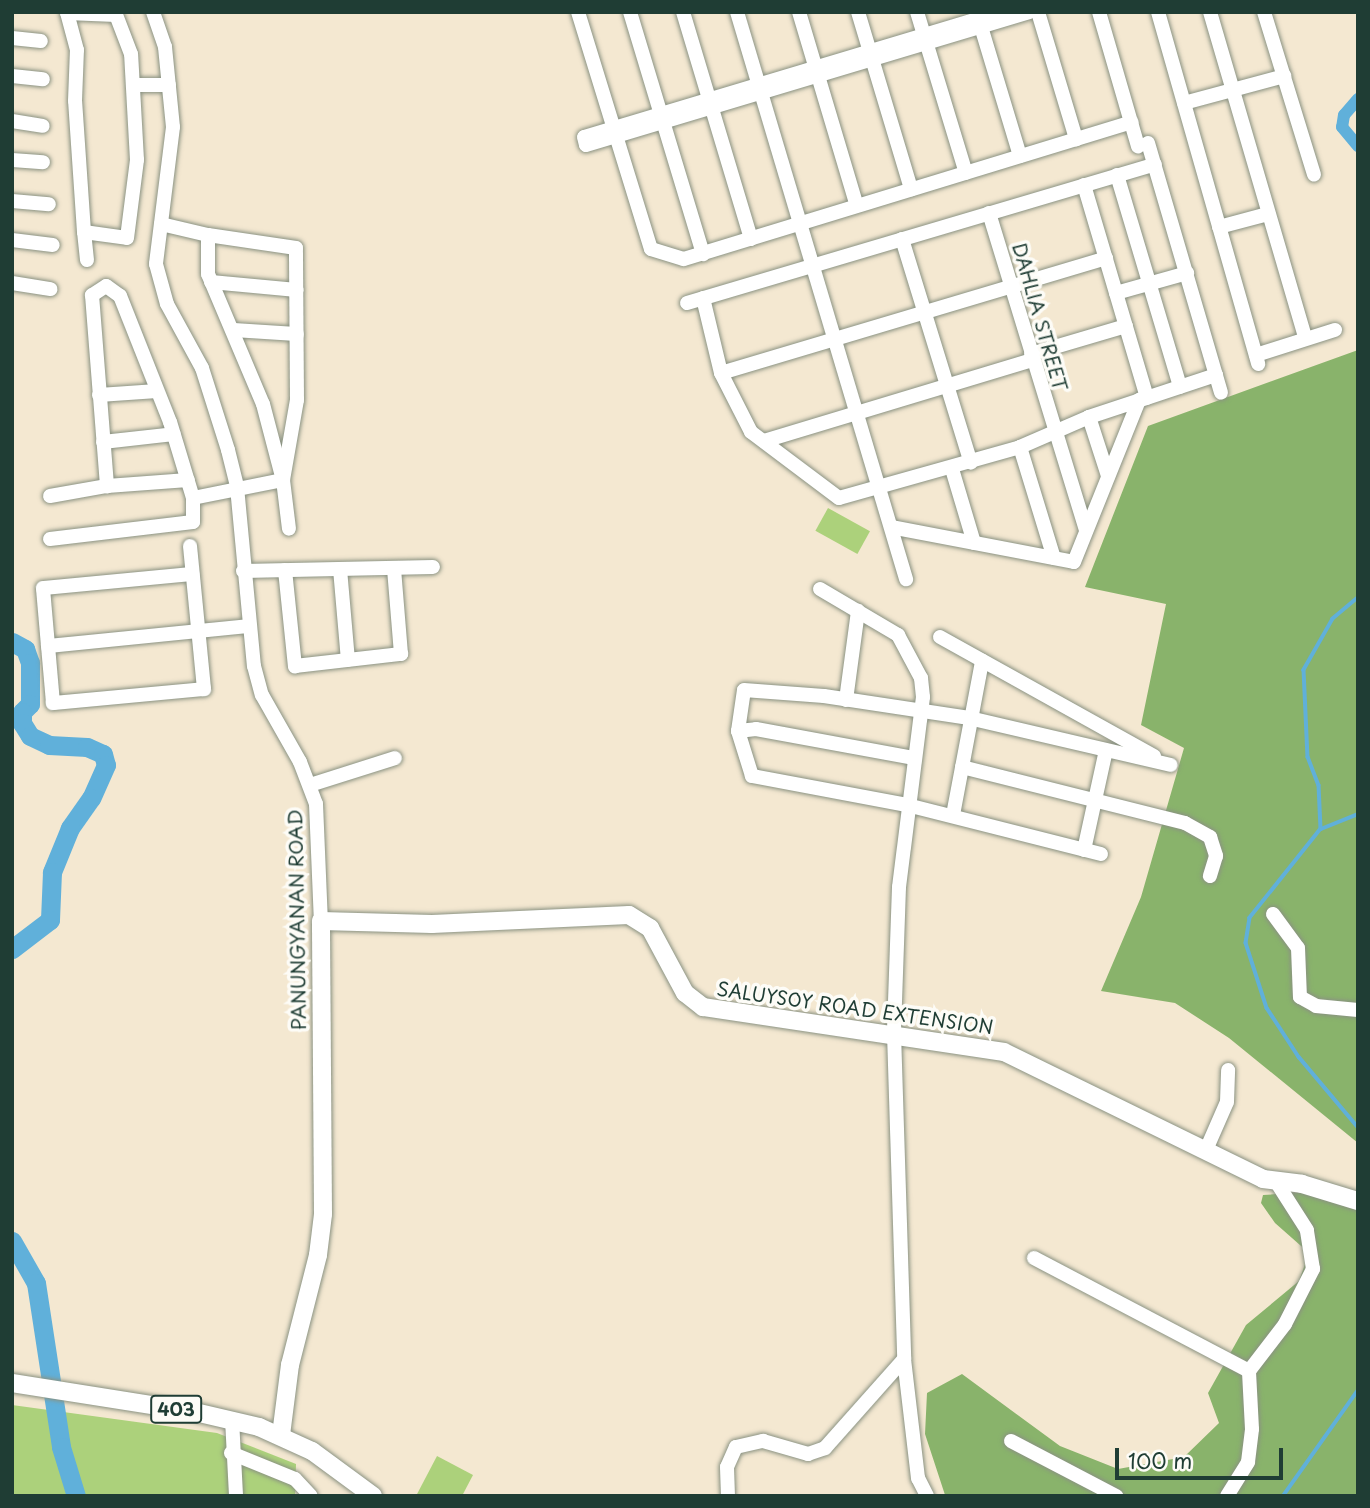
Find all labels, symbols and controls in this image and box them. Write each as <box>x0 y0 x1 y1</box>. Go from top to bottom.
street label: DAHLIA STREET <box>1008 239 1072 395</box>
street label: PANUNGYANAN ROAD <box>284 810 310 1030</box>
street label: SALUYSOY ROAD EXTENSION <box>716 977 994 1039</box>
road number: 403 <box>150 1394 202 1424</box>
scale bar <box>1118 1434 1286 1478</box>
text: 100 m <box>1128 1444 1192 1476</box>

